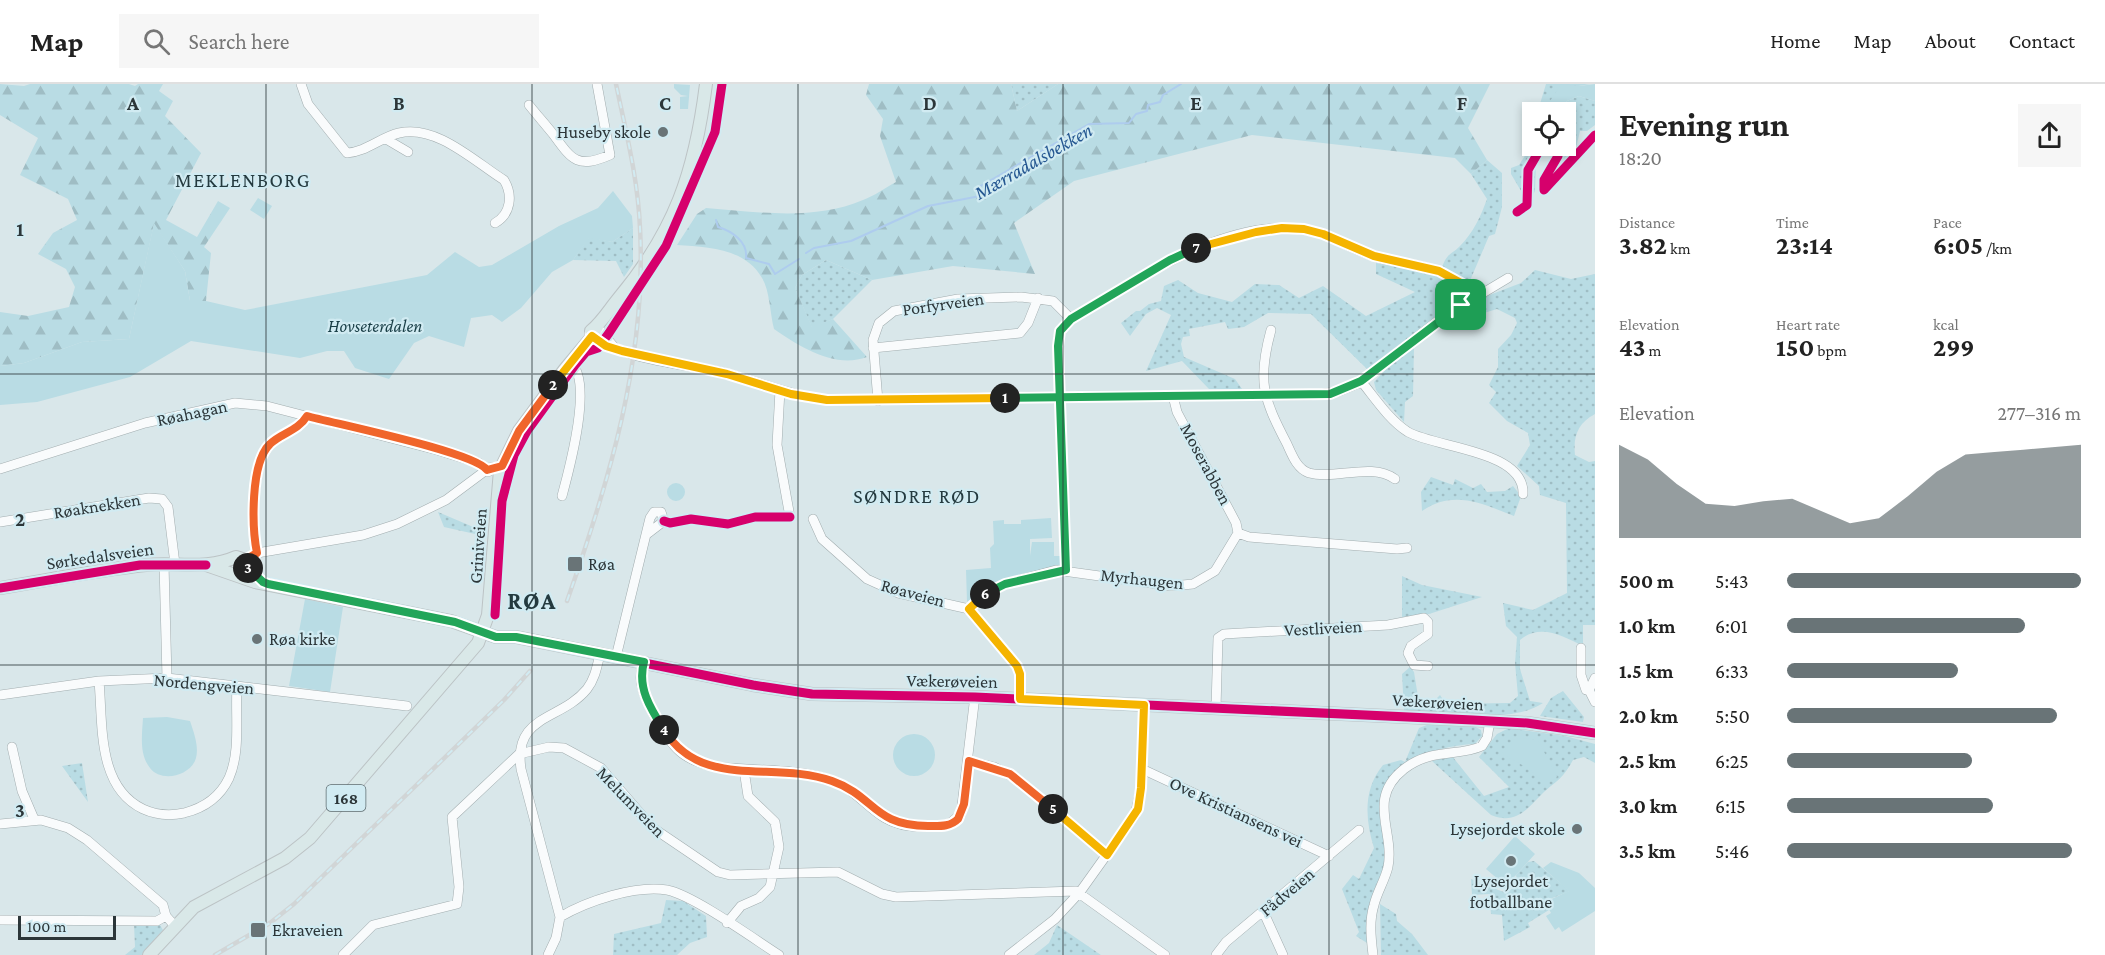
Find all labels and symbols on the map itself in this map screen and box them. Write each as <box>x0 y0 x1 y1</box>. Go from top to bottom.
text: A <box>126 92 140 114</box>
text: B <box>393 92 405 114</box>
text: C <box>659 92 671 114</box>
text: D <box>923 92 937 114</box>
text: E <box>1190 92 1202 114</box>
text: F <box>1457 92 1468 114</box>
water label: Mærradalsbekken <box>969 118 1096 204</box>
place label: Huseby skole <box>557 122 651 142</box>
marker: Huseby skole <box>656 125 670 139</box>
district label: MEKLENBORG <box>175 169 311 191</box>
text: 1 <box>16 218 24 240</box>
pin: 7 <box>1181 233 1211 263</box>
pin <box>1435 279 1486 330</box>
street label: Porfyrveien <box>901 288 985 320</box>
park label: Hovseterdalen <box>328 316 422 336</box>
pin: 2 <box>538 370 568 400</box>
pin: 1 <box>990 383 1020 413</box>
street label: Røahagan <box>155 396 229 430</box>
street label: Moserabben <box>1176 420 1236 508</box>
district label: SØNDRE RØD <box>853 485 981 507</box>
street label: Røaknekken <box>52 489 142 523</box>
street label: Griniveien <box>465 507 491 584</box>
text: 2 <box>15 508 25 530</box>
street label: Sørkedalsveien <box>45 539 155 573</box>
pin: 3 <box>233 553 263 583</box>
place label: Røa <box>588 554 615 574</box>
marker: Røa <box>566 555 584 573</box>
street label: Myrhaugen <box>1100 565 1185 593</box>
street label: Røaveien <box>879 575 947 611</box>
pin: 6 <box>970 579 1000 609</box>
district label: RØA <box>507 587 557 614</box>
street label: Vestliveien <box>1283 616 1363 640</box>
place label: Røa kirke <box>269 629 335 649</box>
marker: Røa kirke <box>250 632 264 646</box>
street label: Nordengveien <box>153 670 255 698</box>
street label: Vækerøveien <box>906 670 998 692</box>
street label: Vækerøveien <box>1392 690 1484 714</box>
pin: 4 <box>649 715 679 745</box>
street label: Melumveien <box>593 763 670 842</box>
street label: Ove Kristiansens vei <box>1166 772 1306 852</box>
road number: 168 <box>326 785 366 811</box>
pin: 5 <box>1038 794 1068 824</box>
text: 3 <box>15 799 25 821</box>
place label: Lysejordet skole <box>1450 819 1565 840</box>
marker: Lysejordet skole <box>1570 822 1584 836</box>
marker: Lysejordet fotballbane <box>1504 854 1518 868</box>
street label: Fådveien <box>1256 863 1318 920</box>
place label: Lysejordet fotballbane <box>1470 871 1552 912</box>
scale bar <box>18 913 116 940</box>
place label: Ekraveien <box>272 920 343 940</box>
marker: Ekraveien <box>249 921 267 939</box>

